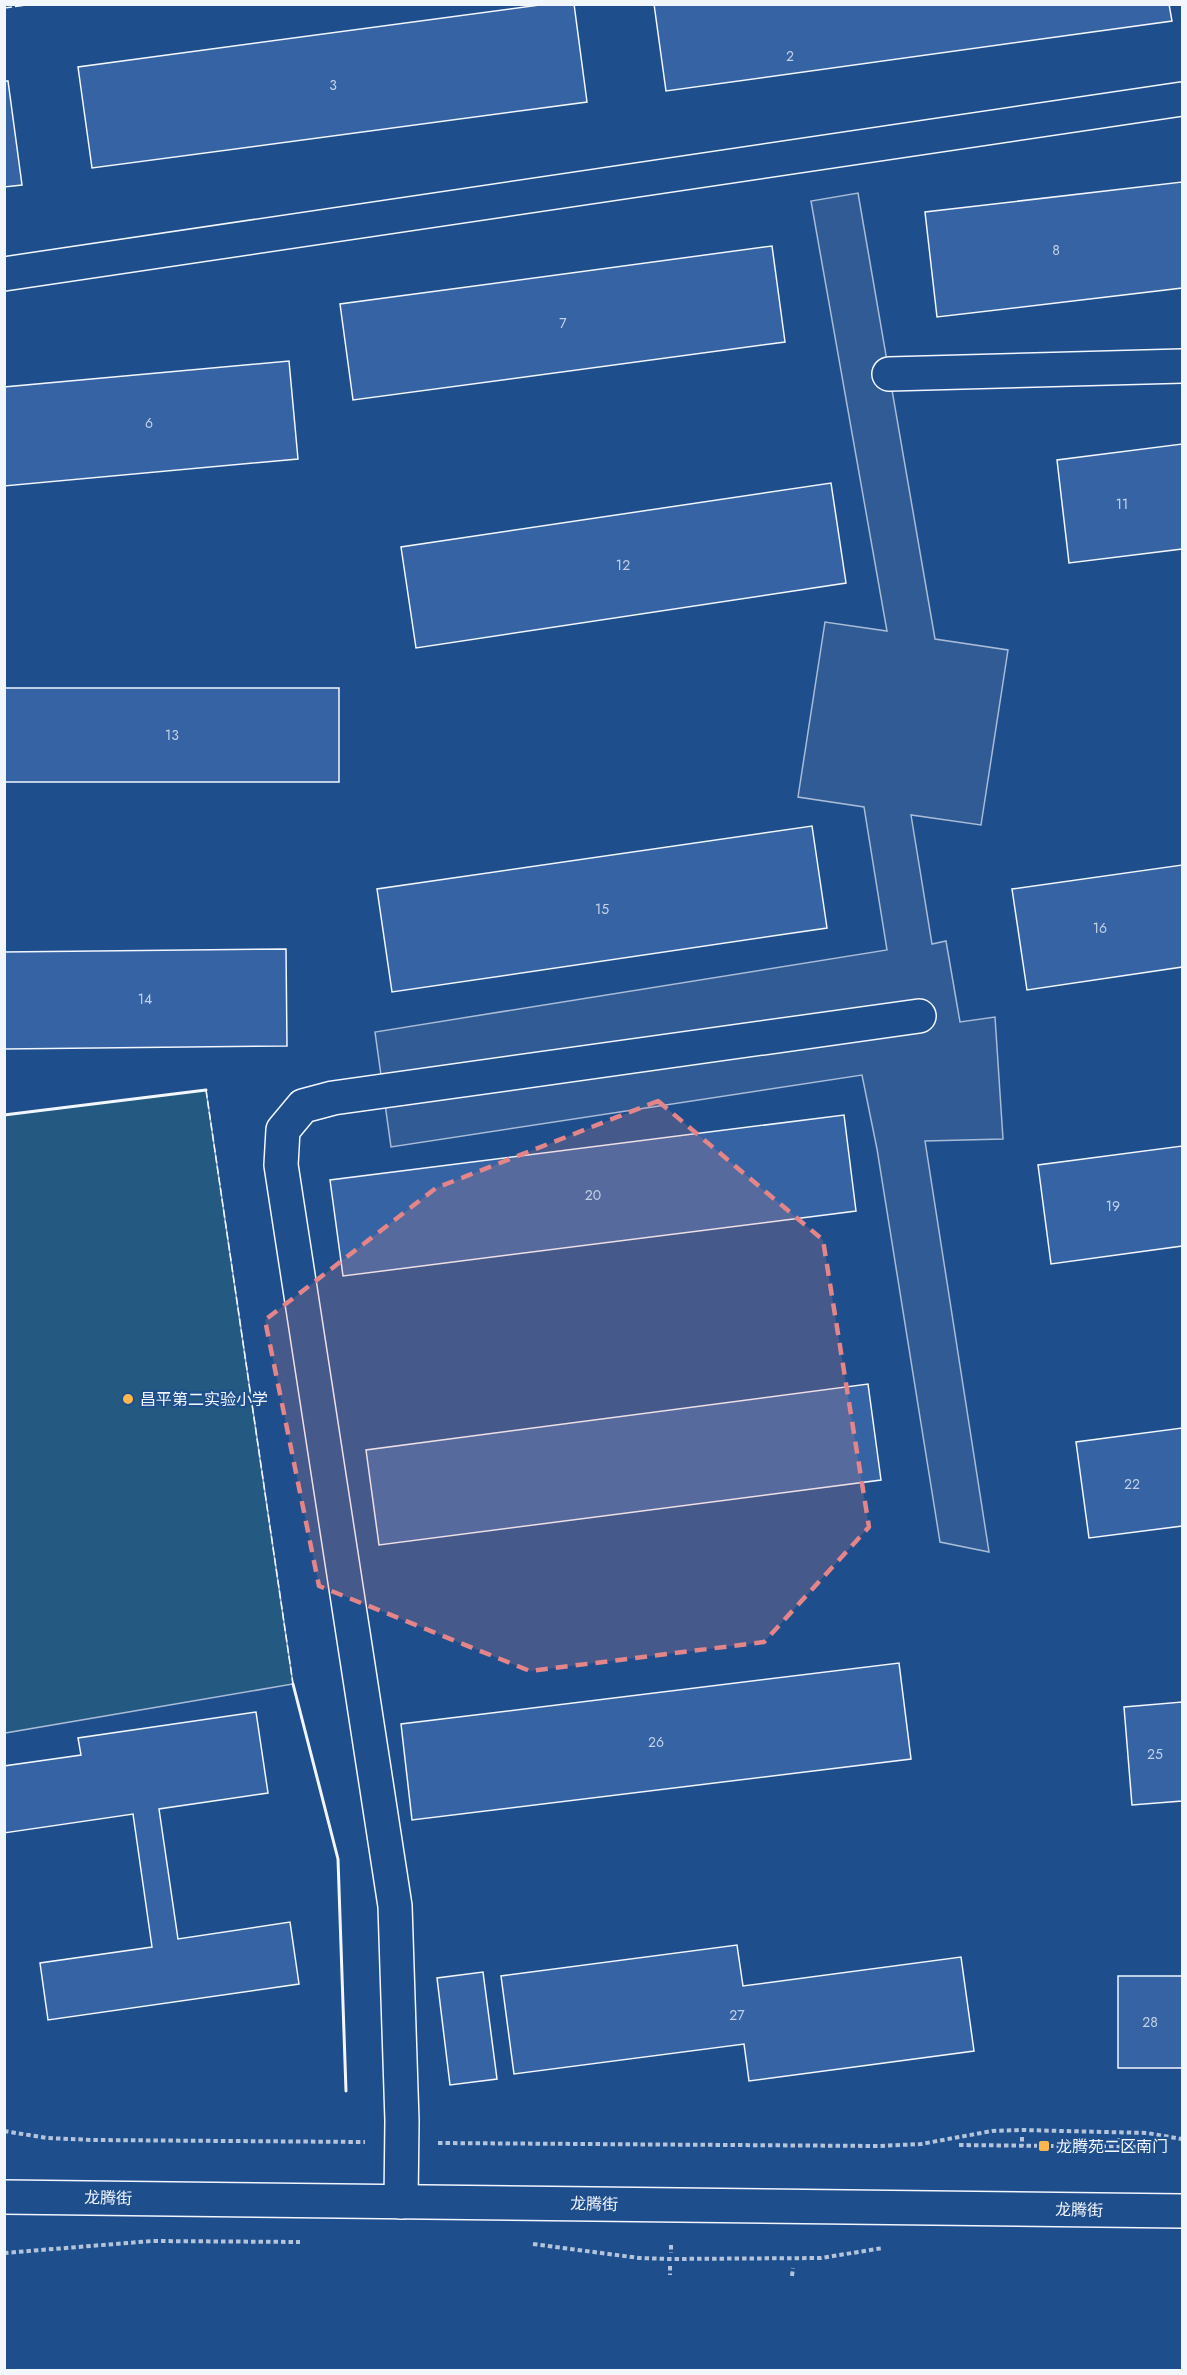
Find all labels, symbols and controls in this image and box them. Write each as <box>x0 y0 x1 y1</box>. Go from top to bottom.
house number: 2 <box>786 46 794 66</box>
house number: 3 <box>329 75 337 95</box>
house number: 8 <box>1052 240 1060 260</box>
house number: 7 <box>559 313 567 333</box>
house number: 6 <box>145 413 153 433</box>
house number: 11 <box>1116 494 1128 514</box>
house number: 12 <box>616 555 630 575</box>
house number: 13 <box>165 725 179 745</box>
house number: 15 <box>595 899 609 919</box>
house number: 16 <box>1093 918 1107 938</box>
house number: 14 <box>138 989 152 1009</box>
house number: 20 <box>585 1185 601 1205</box>
house number: 19 <box>1106 1196 1120 1216</box>
place label: 昌平第二实验小学 <box>140 1388 268 1411</box>
marker: 昌平第二实验小学 <box>121 1392 135 1406</box>
house number: 22 <box>1124 1474 1140 1494</box>
house number: 26 <box>648 1732 664 1752</box>
house number: 25 <box>1147 1744 1163 1764</box>
house number: 27 <box>729 2005 745 2025</box>
house number: 28 <box>1142 2012 1158 2032</box>
place label: 龙腾苑二区南门 <box>1056 2135 1168 2158</box>
marker: 龙腾苑二区南门 <box>1037 2139 1051 2153</box>
street label: 龙腾街 <box>84 2186 132 2210</box>
street label: 龙腾街 <box>570 2192 618 2216</box>
street label: 龙腾街 <box>1055 2198 1103 2222</box>

